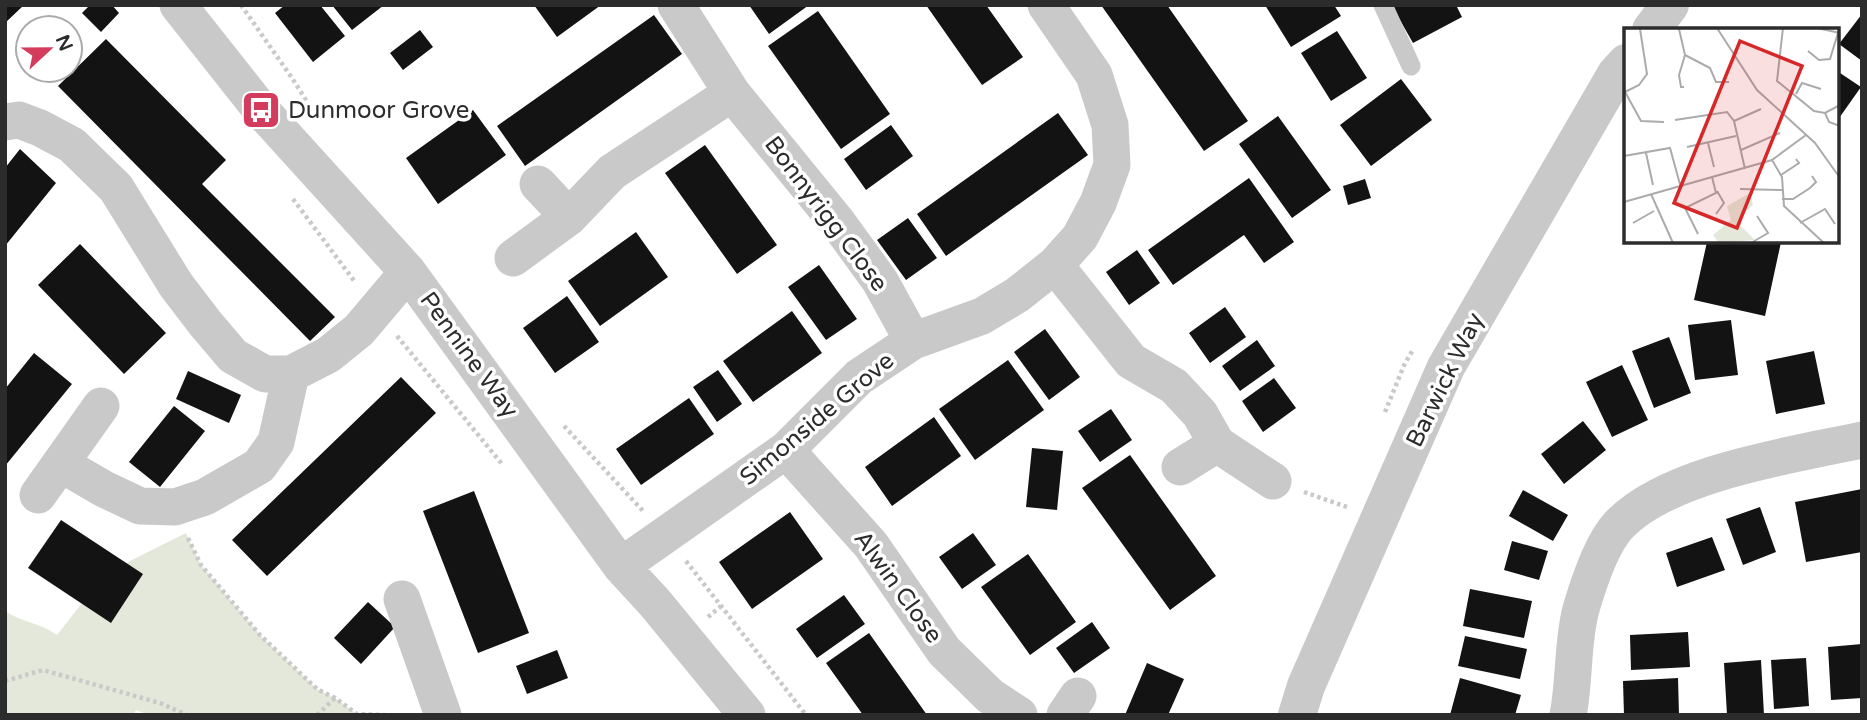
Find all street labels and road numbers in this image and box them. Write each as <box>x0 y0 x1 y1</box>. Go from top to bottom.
street label: Bonnyrigg Close <box>758 131 894 297</box>
street label: Pennine Way <box>414 286 524 424</box>
street label: Barwick Way <box>1400 308 1490 452</box>
street label: Simonside Grove <box>734 346 900 492</box>
street label: Alwin Close <box>847 525 949 649</box>

